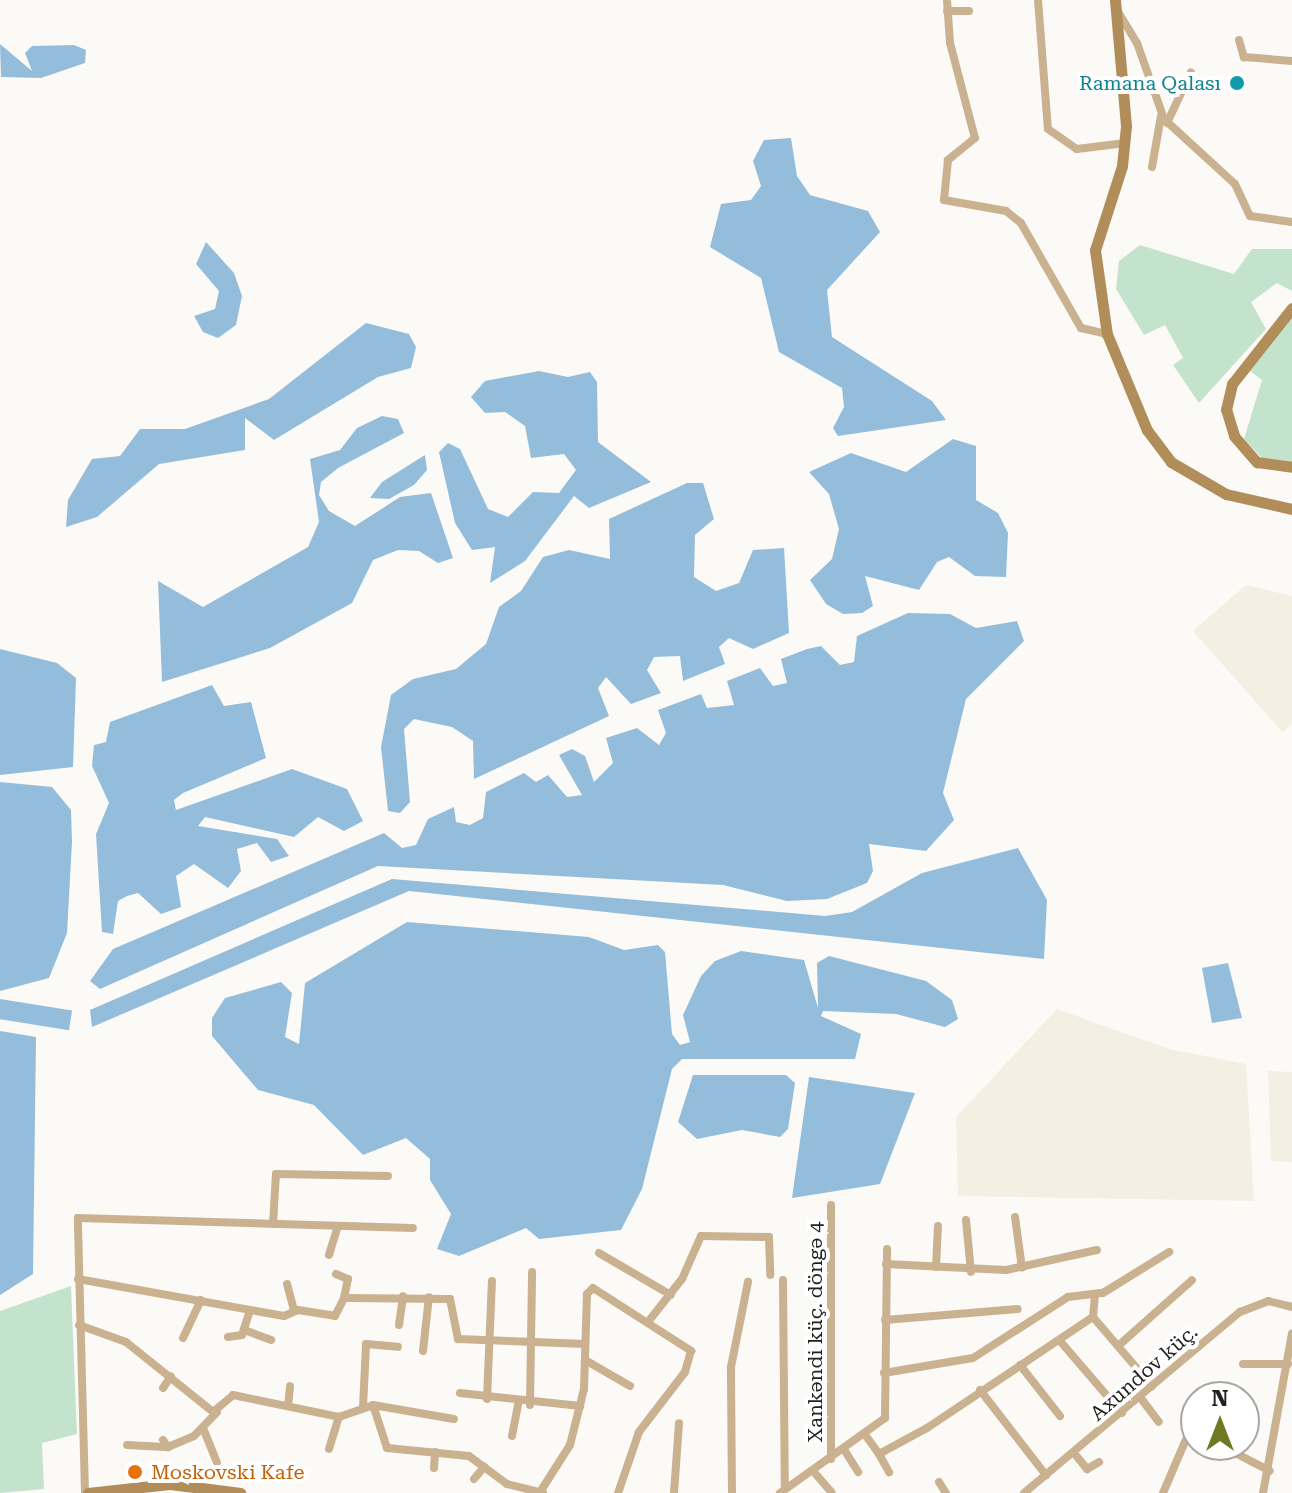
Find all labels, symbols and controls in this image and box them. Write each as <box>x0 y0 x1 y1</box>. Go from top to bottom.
place label: Ramana Qalası <box>1079 71 1221 95</box>
marker: Ramana Qalası <box>1228 74 1246 92</box>
street label: Xankəndi küç. döngə 4 <box>803 1222 827 1442</box>
street label: Axundov küç. <box>1086 1320 1202 1426</box>
north arrow <box>1180 1381 1260 1461</box>
text: N <box>1212 1386 1228 1411</box>
place label: Moskovski Kafe <box>151 1460 304 1484</box>
marker: Moskovski Kafe <box>126 1463 144 1481</box>

